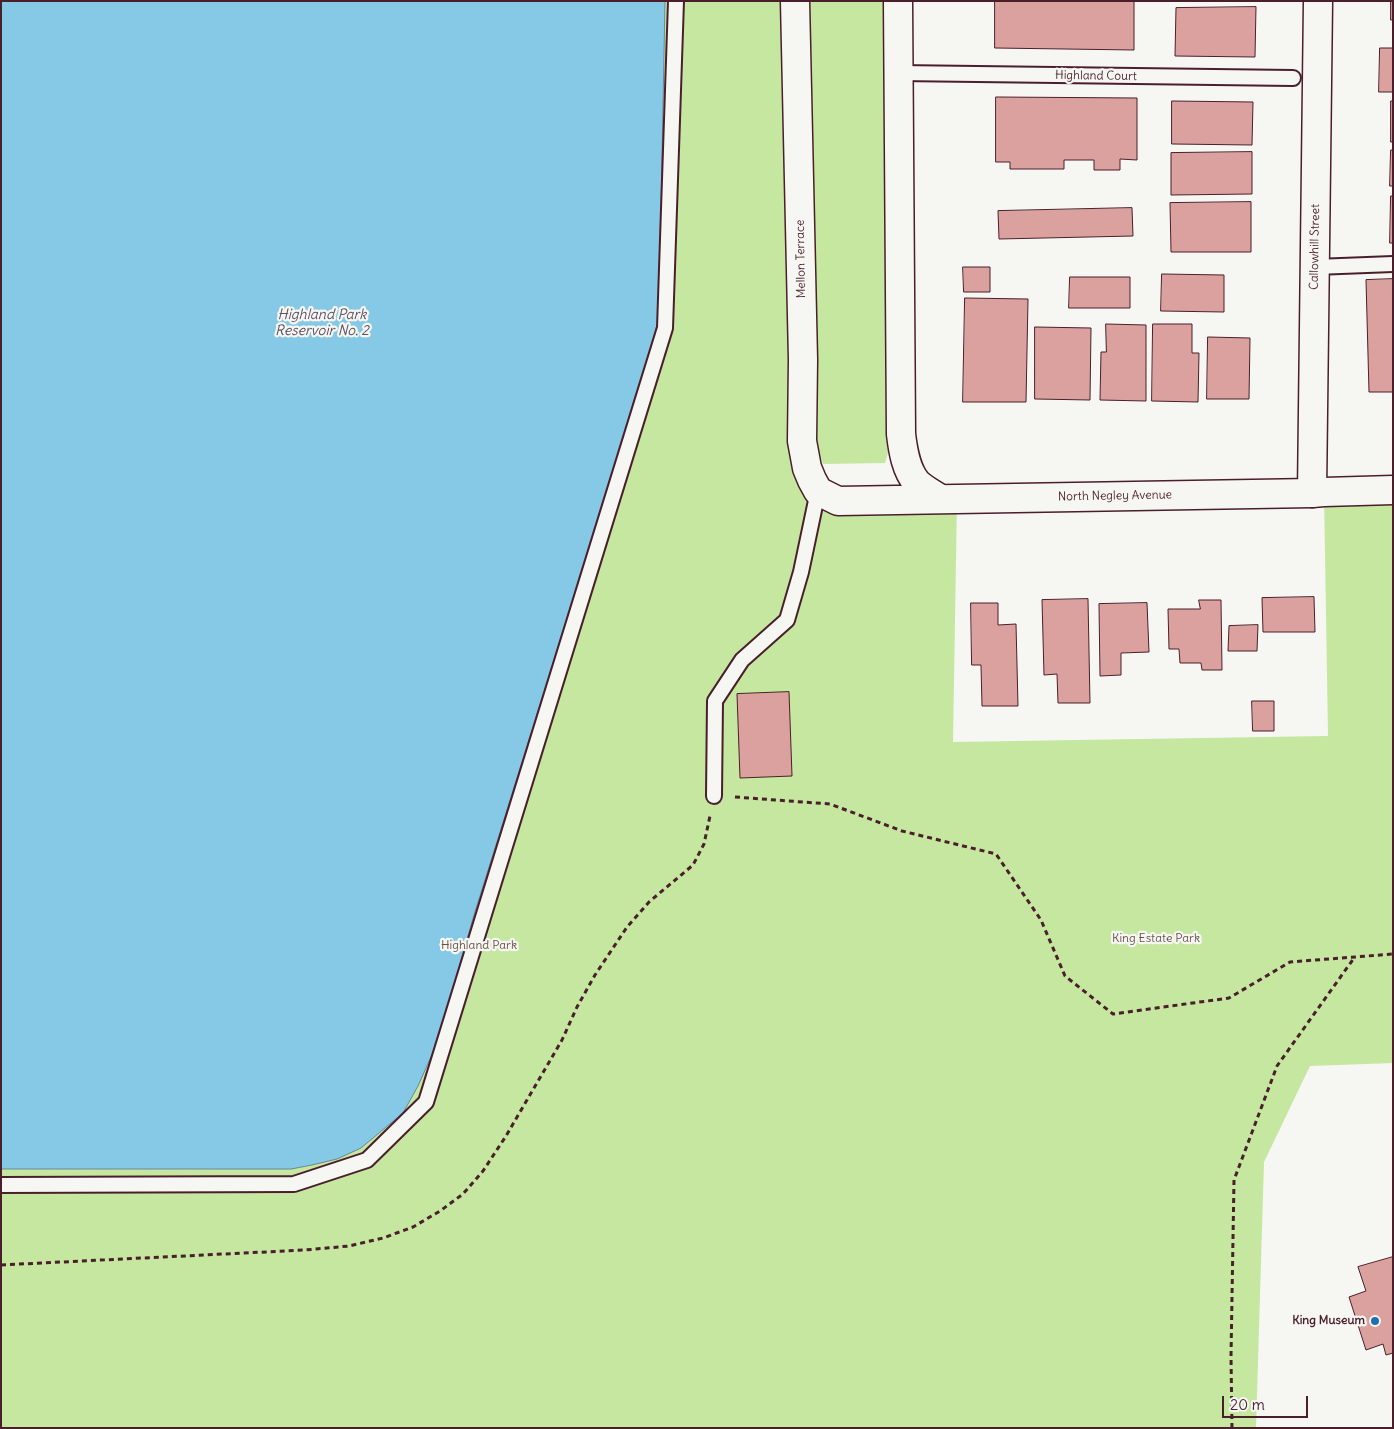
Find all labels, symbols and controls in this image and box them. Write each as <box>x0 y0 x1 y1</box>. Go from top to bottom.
street label: Highland Court <box>1055 68 1137 84</box>
street label: Callowhill Street <box>1307 204 1323 290</box>
street label: Mellon Terrace <box>793 220 809 298</box>
water label: Highland Park Reservoir No. 2 <box>275 307 369 340</box>
street label: North Negley Avenue <box>1058 488 1172 504</box>
park label: King Estate Park <box>1112 932 1200 946</box>
park label: Highland Park <box>441 939 517 953</box>
place label: King Museum <box>1292 1314 1365 1328</box>
marker: King Museum <box>1369 1315 1381 1327</box>
scale bar <box>1224 1386 1310 1418</box>
text: 20 m <box>1230 1395 1265 1414</box>

